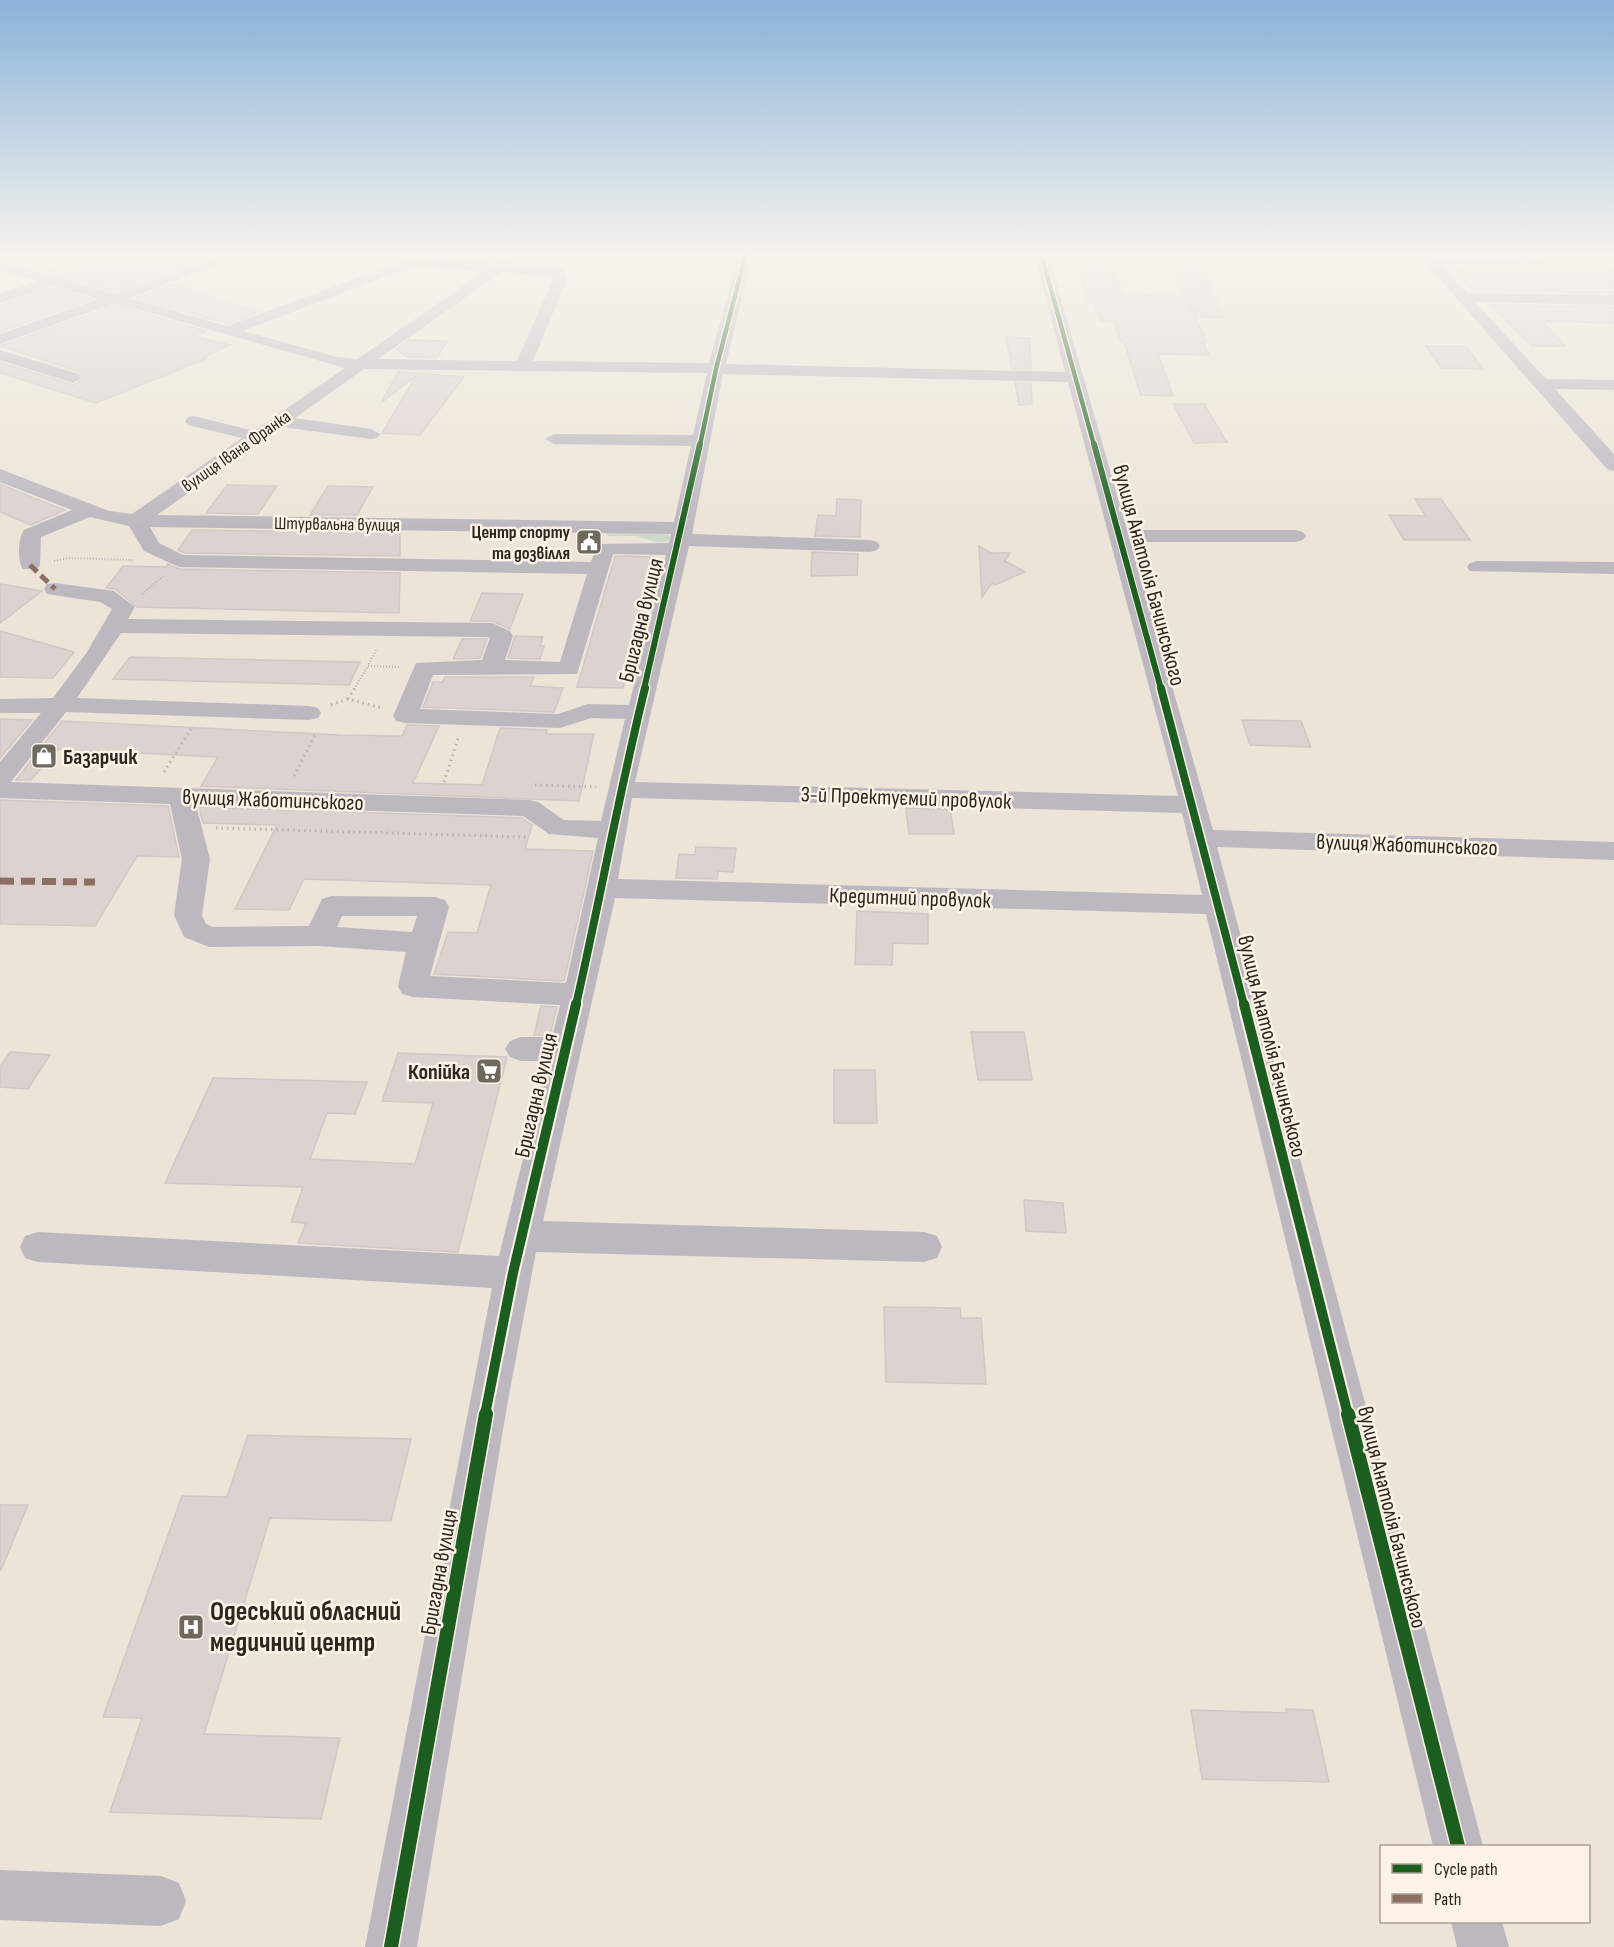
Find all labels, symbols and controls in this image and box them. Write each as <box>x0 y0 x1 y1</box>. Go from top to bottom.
street label: вулиця Івана Франка <box>178 406 295 497</box>
street label: вулиця Анатолія Бачинського <box>1106 462 1191 689</box>
street label: Штурвальна вулиця <box>274 513 400 536</box>
place label: Центр спорту та дозвілля <box>472 522 571 564</box>
public building icon: Центр спорту та дозвілля <box>574 527 604 557</box>
street label: Бригадна вулиця <box>613 555 670 685</box>
shop icon: Базарчик <box>29 741 59 771</box>
place label: Базарчик <box>63 744 138 771</box>
street label: 3-й Проектуємий провулок <box>800 781 1012 816</box>
street label: вулиця Жаботинського <box>182 784 364 817</box>
street label: вулиця Жаботинського <box>1316 829 1498 862</box>
street label: Кредитний провулок <box>829 882 992 915</box>
street label: вулиця Анатолія Бачинського <box>1231 933 1312 1160</box>
street label: Бригадна вулиця <box>509 1030 564 1160</box>
supermarket icon: Копійка <box>474 1056 504 1086</box>
place label: Копійка <box>408 1059 470 1086</box>
street label: вулиця Анатолія Бачинського <box>1351 1404 1432 1631</box>
street label: Бригадна вулиця <box>415 1507 464 1637</box>
place label: Одеський обласний медичний центр <box>210 1596 401 1659</box>
hospital icon: Одеський обласний медичний центр <box>176 1612 206 1642</box>
legend <box>1380 1845 1590 1923</box>
text: Cycle path <box>1434 1859 1498 1880</box>
text: Path <box>1434 1889 1462 1910</box>

